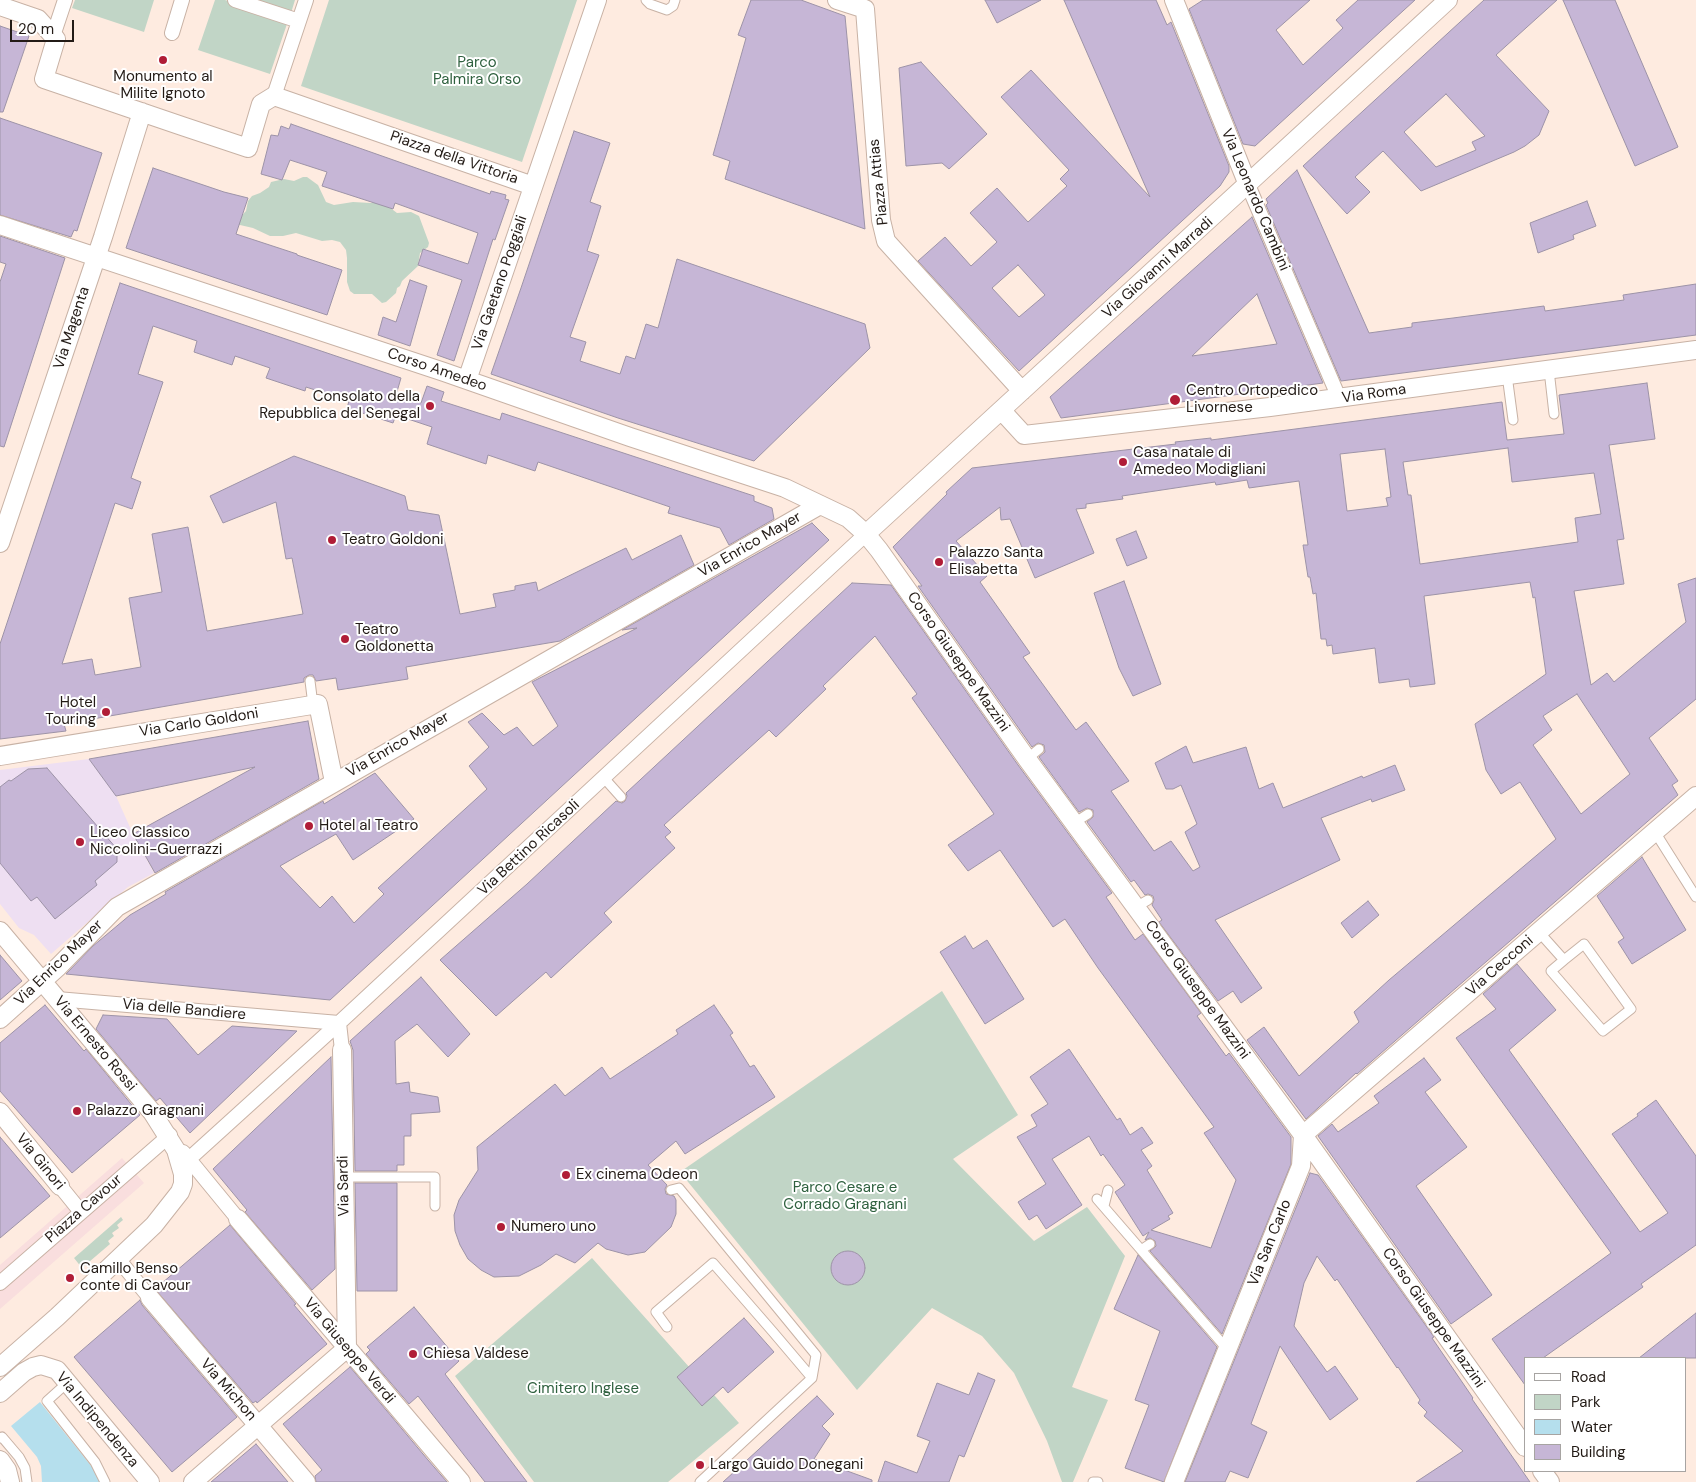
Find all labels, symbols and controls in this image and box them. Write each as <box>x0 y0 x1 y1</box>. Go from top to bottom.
scale bar <box>12 10 76 42</box>
text: 20 m <box>18 19 54 39</box>
marker: Monumento al Milite Ignoto <box>157 54 169 66</box>
park label: Parco Palmira Orso <box>433 54 521 89</box>
place label: Monumento al Milite Ignoto <box>113 68 213 103</box>
street label: Via Leonardo Cambini <box>1217 126 1293 274</box>
street label: Piazza della Vittoria <box>387 128 521 188</box>
street label: Piazza Attias <box>866 138 892 226</box>
street label: Via Gaetano Poggiali <box>468 213 532 353</box>
street label: Via Giovanni Marradi <box>1099 214 1217 322</box>
street label: Via Magenta <box>50 284 94 372</box>
street label: Corso Amedeo <box>385 345 489 395</box>
street label: Via Roma <box>1341 381 1407 407</box>
place label: Centro Ortopedico Livornese <box>1186 382 1318 417</box>
place label: Consolato della Repubblica del Senegal <box>259 388 420 423</box>
marker: Centro Ortopedico Livornese <box>1168 393 1182 407</box>
marker: Consolato della Repubblica del Senegal <box>424 400 436 412</box>
place label: Casa natale di Amedeo Modigliani <box>1133 444 1266 479</box>
marker: Casa natale di Amedeo Modigliani <box>1117 456 1129 468</box>
street label: Via Enrico Mayer <box>695 508 805 582</box>
place label: Teatro Goldoni <box>342 531 444 549</box>
marker: Teatro Goldoni <box>326 534 338 546</box>
place label: Palazzo Santa Elisabetta <box>949 544 1043 579</box>
marker: Palazzo Santa Elisabetta <box>933 556 945 568</box>
street label: Corso Giuseppe Mazzini <box>903 589 1013 735</box>
place label: Teatro Goldonetta <box>355 621 434 656</box>
marker: Teatro Goldonetta <box>339 633 351 645</box>
place label: Hotel Touring <box>45 694 96 729</box>
street label: Via Carlo Goldoni <box>138 705 260 741</box>
marker: Hotel Touring <box>100 706 112 718</box>
street label: Via Enrico Mayer <box>343 708 453 782</box>
street label: Via Bettino Ricasoli <box>474 796 584 900</box>
place label: Hotel al Teatro <box>319 817 418 835</box>
marker: Hotel al Teatro <box>303 820 315 832</box>
place label: Liceo Classico Niccolini-Guerrazzi <box>90 824 222 859</box>
marker: Liceo Classico Niccolini-Guerrazzi <box>74 836 86 848</box>
street label: Via Enrico Mayer <box>11 916 107 1010</box>
street label: Corso Giuseppe Mazzini <box>1141 917 1253 1063</box>
street label: Via Cecconi <box>1463 932 1537 1000</box>
street label: Via Ernesto Rossi <box>50 993 140 1095</box>
street label: Via delle Bandiere <box>121 996 247 1024</box>
place label: Palazzo Gragnani <box>87 1102 204 1120</box>
marker: Palazzo Gragnani <box>71 1105 83 1117</box>
street label: Via Ginori <box>12 1130 68 1194</box>
street label: Via Sardi <box>334 1155 354 1217</box>
place label: Ex cinema Odeon <box>576 1166 698 1184</box>
marker: Ex cinema Odeon <box>560 1169 572 1181</box>
street label: Piazza Cavour <box>42 1171 126 1247</box>
park label: Parco Cesare e Corrado Gragnani <box>783 1179 907 1214</box>
street label: Via San Carlo <box>1244 1197 1296 1289</box>
place label: Numero uno <box>511 1218 596 1236</box>
marker: Numero uno <box>495 1221 507 1233</box>
street label: Corso Giuseppe Mazzini <box>1378 1245 1488 1391</box>
place label: Camillo Benso conte di Cavour <box>80 1260 190 1295</box>
marker: Camillo Benso conte di Cavour <box>64 1272 76 1284</box>
street label: Via Giuseppe Verdi <box>300 1294 398 1408</box>
place label: Chiesa Valdese <box>423 1345 529 1363</box>
marker: Chiesa Valdese <box>407 1348 419 1360</box>
street label: Via Michon <box>196 1355 260 1425</box>
legend <box>1524 1357 1686 1472</box>
text: Road <box>1571 1367 1606 1387</box>
street label: Via Indipendenza <box>52 1369 142 1471</box>
park label: Cimitero Inglese <box>527 1380 639 1398</box>
text: Park <box>1571 1392 1601 1412</box>
text: Water <box>1571 1417 1612 1437</box>
text: Building <box>1571 1442 1626 1462</box>
place label: Largo Guido Donegani <box>710 1456 863 1474</box>
marker: Largo Guido Donegani <box>694 1459 706 1471</box>

